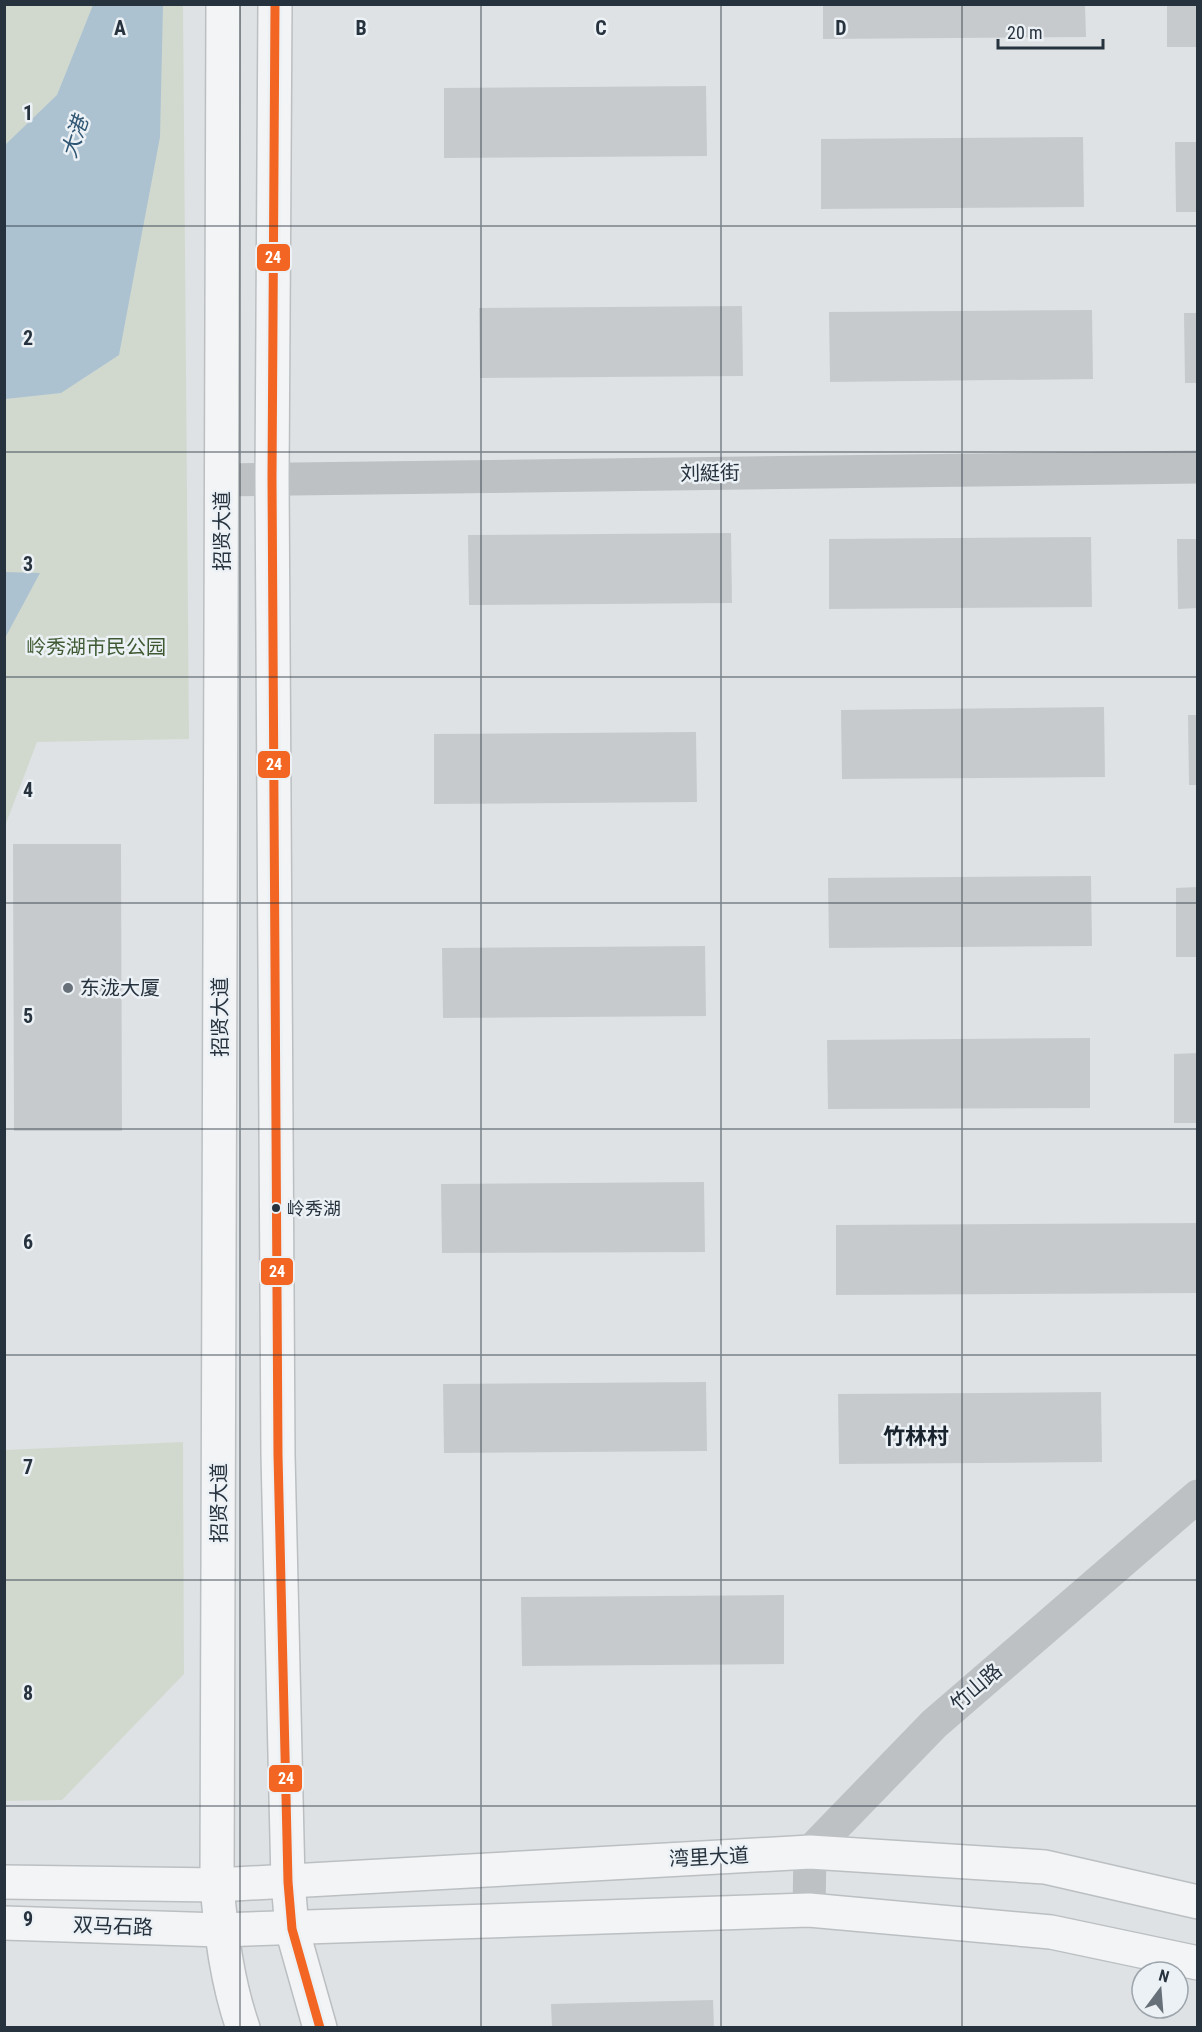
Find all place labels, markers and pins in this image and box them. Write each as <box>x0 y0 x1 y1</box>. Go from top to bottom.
place label: 东泷大厦 <box>80 976 160 1000</box>
marker: 东泷大厦 <box>61 981 75 995</box>
place label: 岭秀湖 <box>287 1198 341 1219</box>
marker: 岭秀湖 <box>270 1202 282 1214</box>

